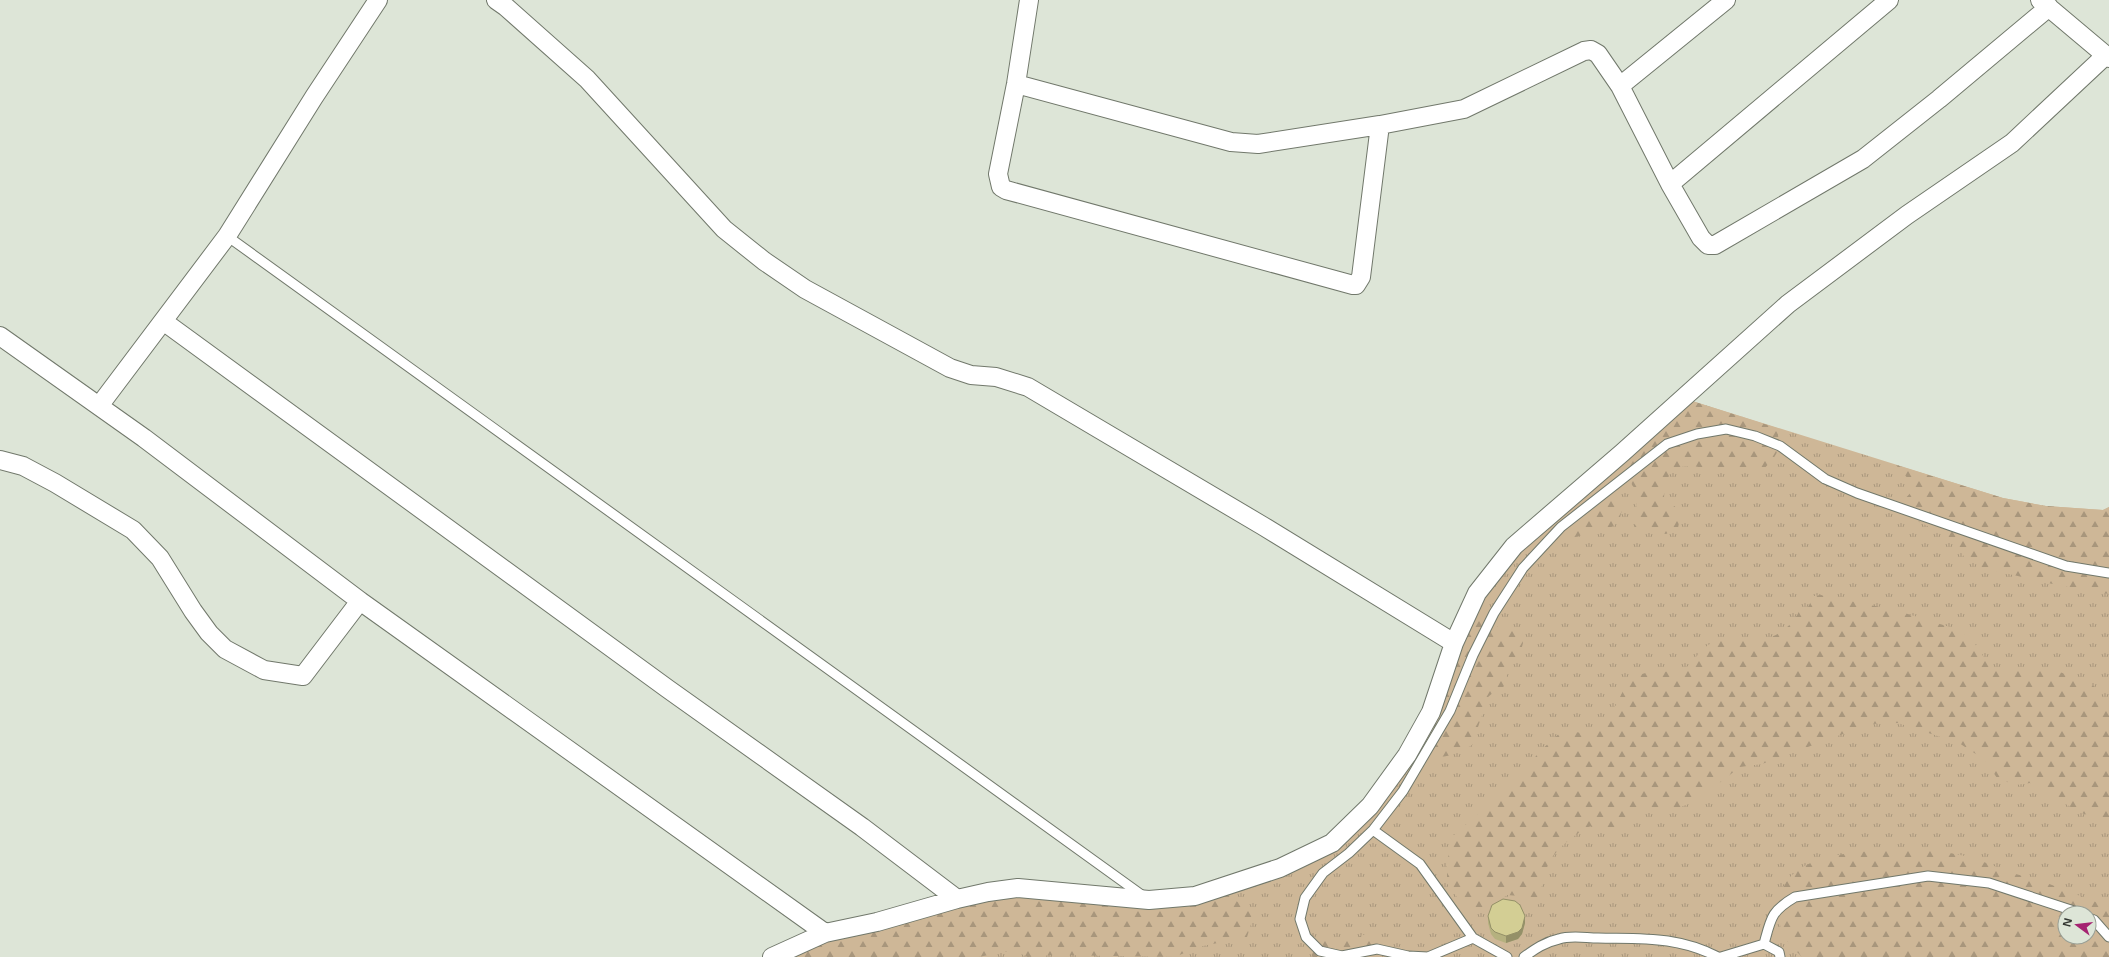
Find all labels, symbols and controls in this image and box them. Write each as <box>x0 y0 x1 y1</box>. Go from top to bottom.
north arrow <box>2057 905 2097 945</box>
text: N <box>2058 916 2075 929</box>

